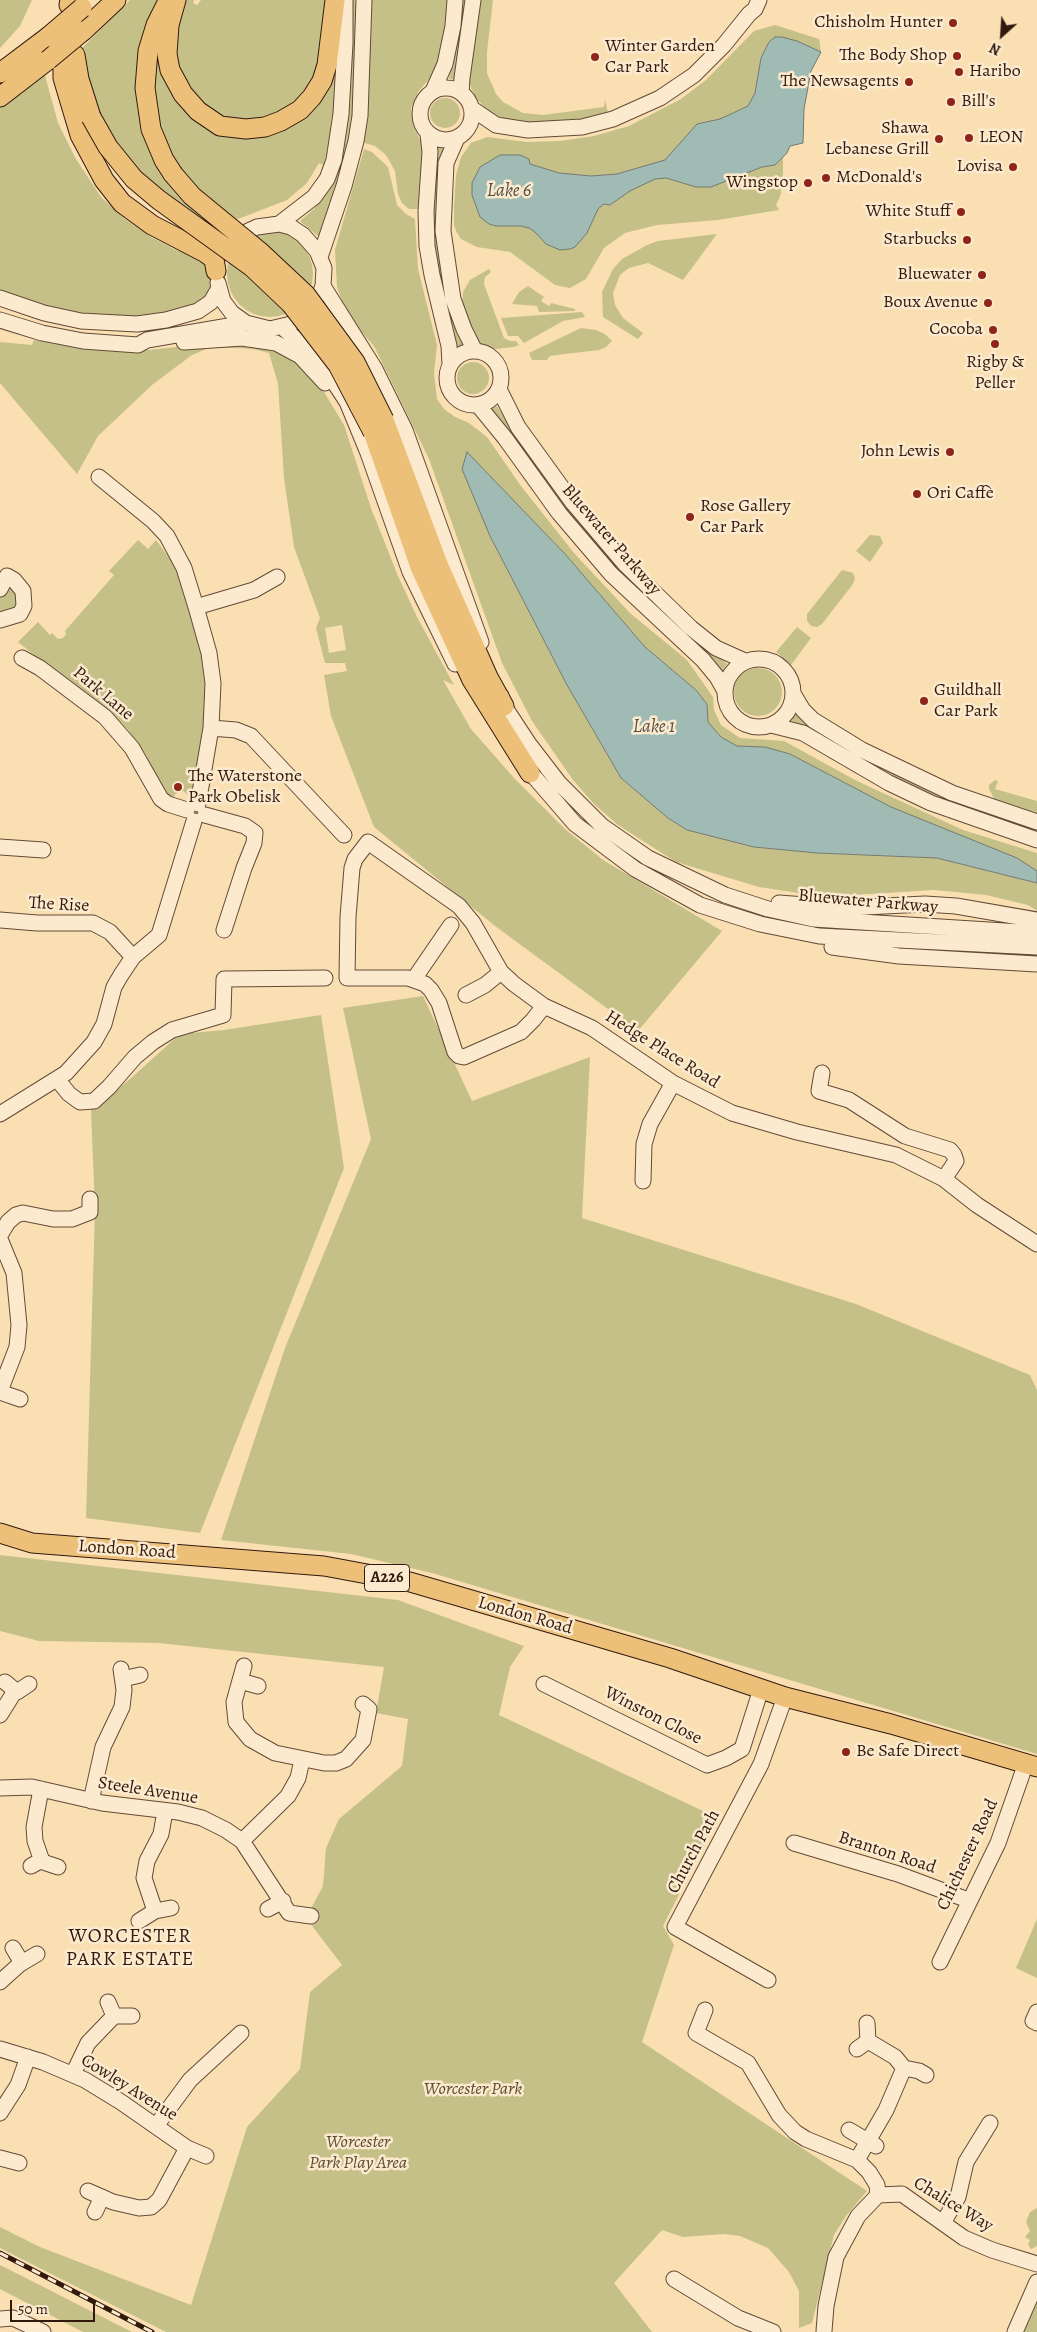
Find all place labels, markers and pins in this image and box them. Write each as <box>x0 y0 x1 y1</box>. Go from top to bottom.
place label: Chisholm Hunter <box>814 12 943 34</box>
marker: Chisholm Hunter <box>947 17 959 29</box>
place label: Winter Garden Car Park <box>605 36 715 78</box>
place label: The Body Shop <box>839 45 947 67</box>
marker: The Body Shop <box>951 50 963 62</box>
marker: Winter Garden Car Park <box>589 51 601 63</box>
place label: Haribo <box>969 61 1021 83</box>
marker: Haribo <box>953 66 965 78</box>
place label: The Newsagents <box>780 71 899 93</box>
marker: The Newsagents <box>903 76 915 88</box>
place label: Bill's <box>961 91 996 113</box>
marker: Bill's <box>945 96 957 108</box>
place label: Shawa Lebanese Grill <box>825 118 929 160</box>
place label: LEON <box>979 127 1023 149</box>
marker: LEON <box>963 132 975 144</box>
marker: Shawa Lebanese Grill <box>933 133 945 145</box>
place label: Lovisa <box>956 156 1003 178</box>
marker: Lovisa <box>1007 161 1019 173</box>
place label: McDonald's <box>836 167 922 189</box>
place label: Wingstop <box>726 172 798 194</box>
marker: McDonald's <box>820 172 832 184</box>
marker: Wingstop <box>802 177 814 189</box>
place label: White Stuff <box>866 201 951 223</box>
marker: White Stuff <box>955 206 967 218</box>
place label: Starbucks <box>884 229 957 251</box>
marker: Starbucks <box>961 234 973 246</box>
place label: Bluewater <box>897 264 972 286</box>
marker: Bluewater <box>976 269 988 281</box>
place label: Boux Avenue <box>883 292 978 314</box>
marker: Boux Avenue <box>982 297 994 309</box>
place label: Cocoba <box>929 319 983 341</box>
marker: Cocoba <box>987 324 999 336</box>
marker: Rigby & Peller <box>989 338 1001 350</box>
place label: Rigby & Peller <box>966 352 1024 394</box>
place label: John Lewis <box>861 441 940 463</box>
marker: John Lewis <box>944 446 956 458</box>
place label: Ori Caffè <box>927 483 994 505</box>
marker: Ori Caffè <box>911 488 923 500</box>
place label: Rose Gallery Car Park <box>700 496 791 538</box>
marker: Rose Gallery Car Park <box>684 511 696 523</box>
place label: Guildhall Car Park <box>934 680 1001 722</box>
marker: Guildhall Car Park <box>918 695 930 707</box>
place label: The Waterstone Park Obelisk <box>188 766 302 809</box>
marker: The Waterstone Park Obelisk <box>172 781 184 793</box>
place label: Be Safe Direct <box>856 1741 959 1763</box>
marker: Be Safe Direct <box>840 1746 852 1758</box>

